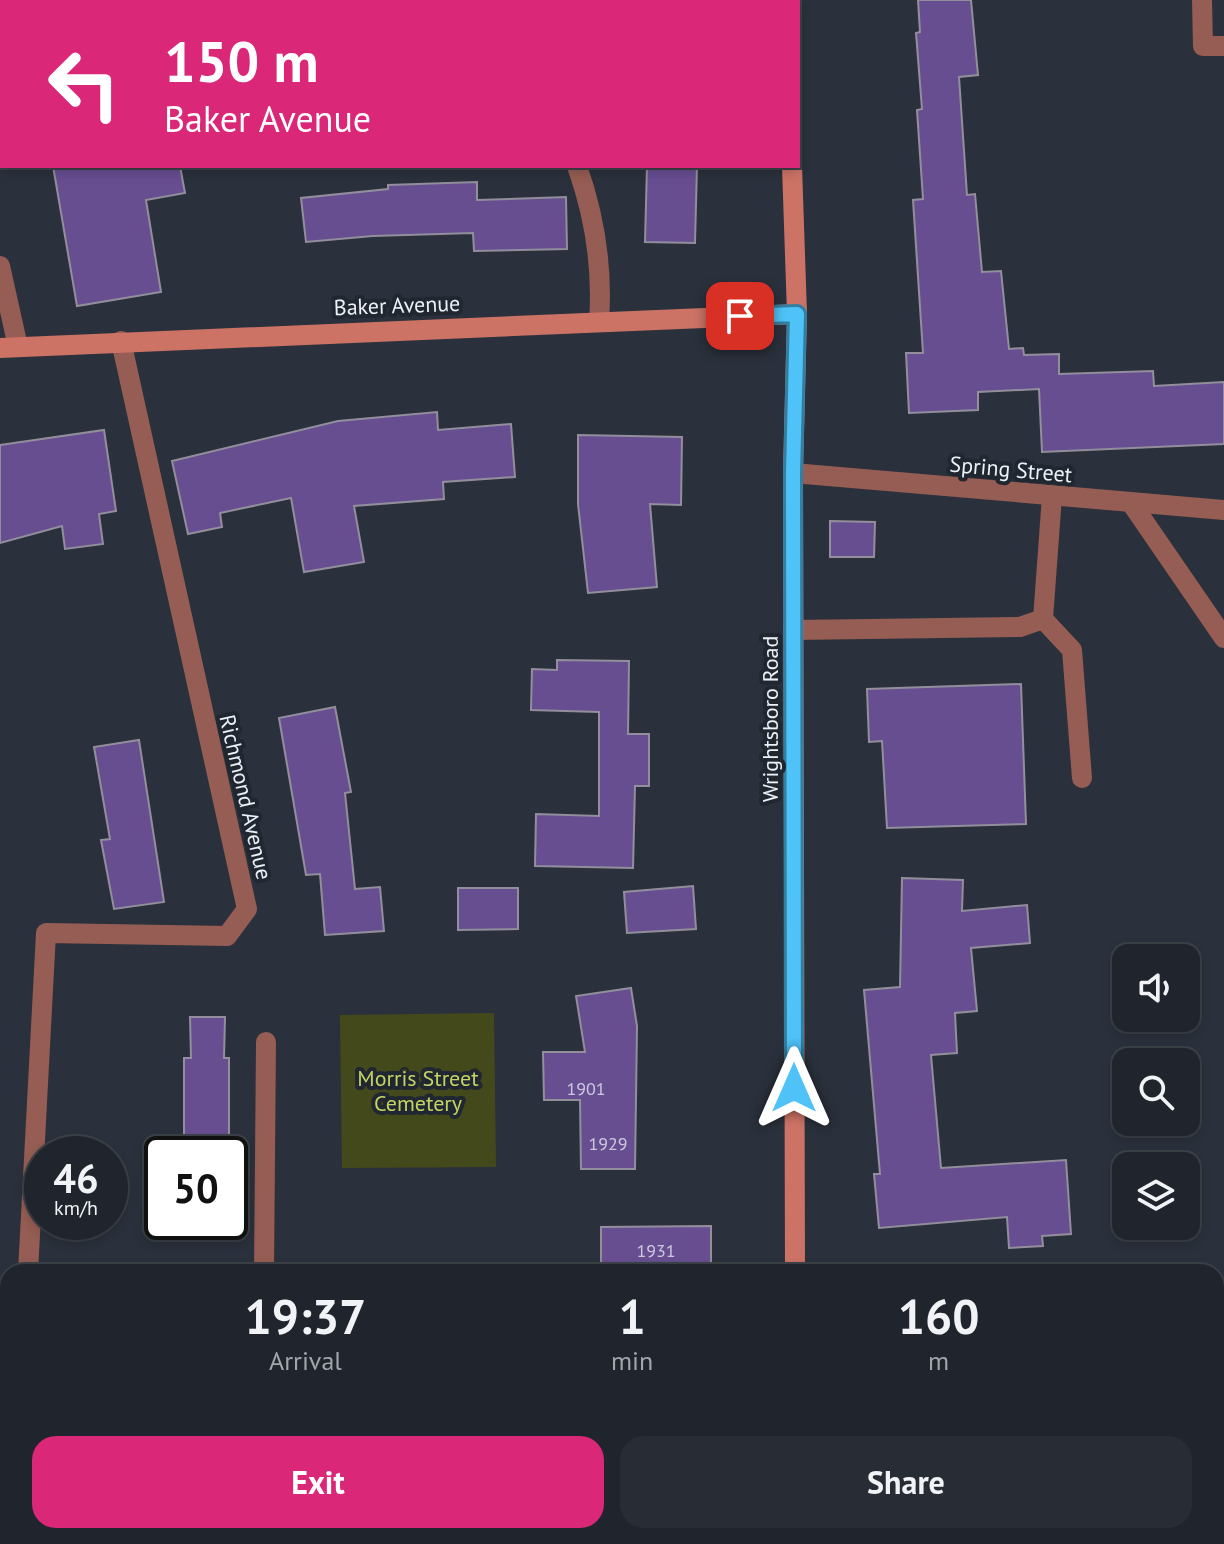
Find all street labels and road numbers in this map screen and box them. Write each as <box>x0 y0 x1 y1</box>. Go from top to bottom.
street label: Baker Avenue <box>333 289 461 321</box>
street label: Spring Street <box>949 450 1074 488</box>
street label: Wrightsboro Road <box>756 636 784 802</box>
street label: Richmond Avenue <box>213 712 279 882</box>

